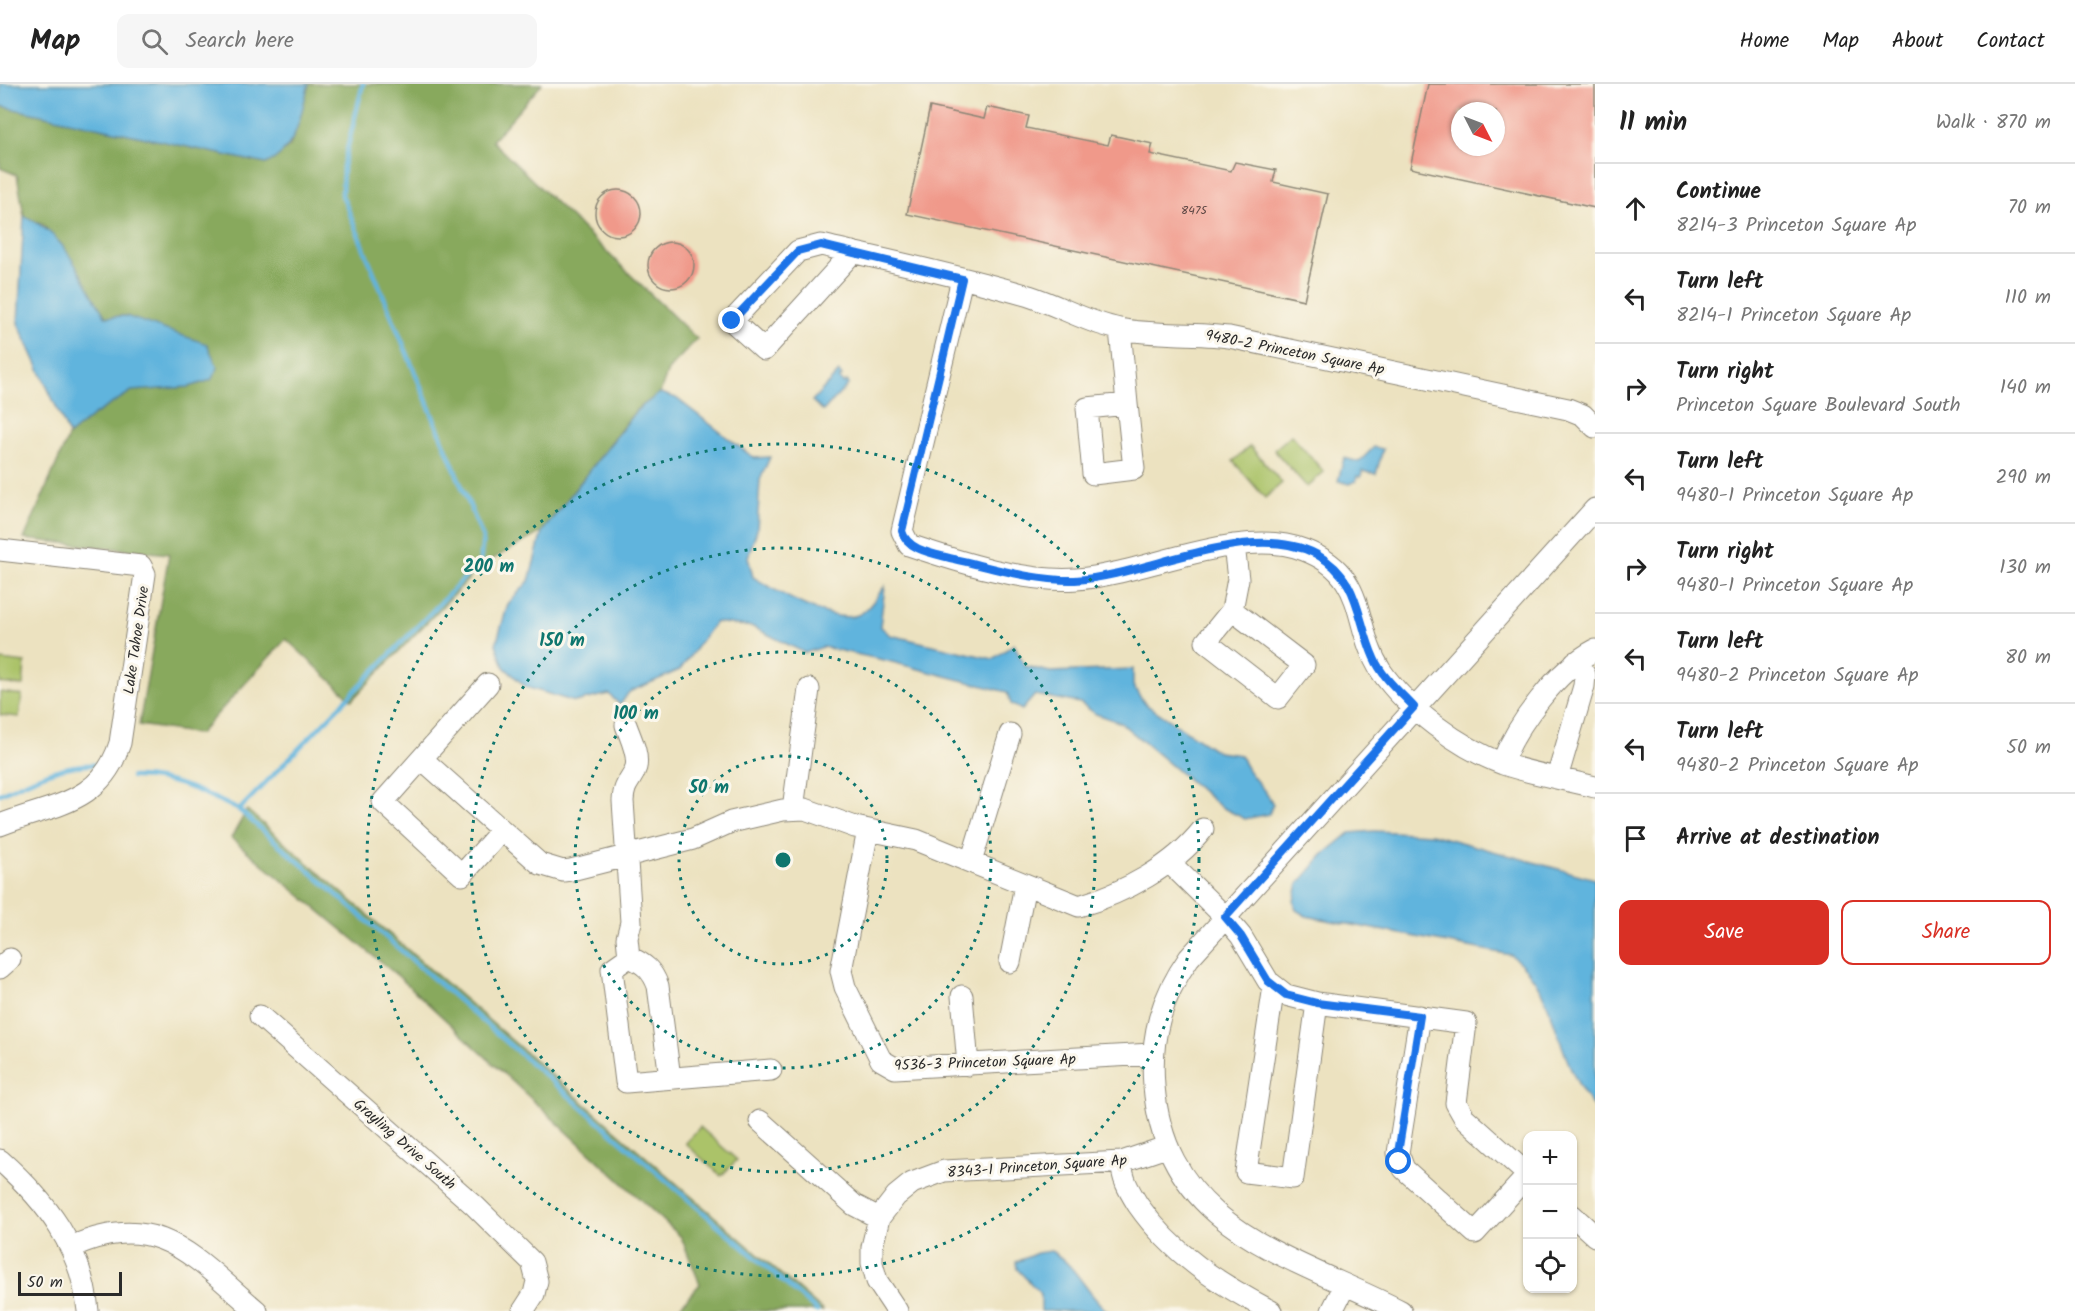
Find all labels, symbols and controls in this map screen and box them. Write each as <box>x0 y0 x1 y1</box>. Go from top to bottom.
search box <box>117 14 537 68</box>
text: Map <box>30 19 81 64</box>
text: Search here <box>186 24 294 59</box>
icon: search <box>138 25 171 58</box>
text: Home <box>1740 25 1789 58</box>
text: Map <box>1822 25 1859 58</box>
text: About <box>1892 25 1943 58</box>
text: Contact <box>1976 25 2045 58</box>
north arrow <box>1451 102 1505 156</box>
text: 11 min <box>1619 102 1687 144</box>
text: Walk · 870 m <box>1936 107 2051 139</box>
text: Continue <box>1676 175 1761 210</box>
icon: ahead <box>1619 192 1652 225</box>
text: 70 m <box>2008 192 2051 224</box>
house number: 8475 <box>1181 201 1208 220</box>
text: 8214-3 Princeton Square Ap <box>1676 210 1916 242</box>
text: Turn left <box>1676 265 1763 300</box>
icon: left <box>1619 282 1652 315</box>
text: 110 m <box>2005 282 2051 314</box>
text: 8214-1 Princeton Square Ap <box>1676 300 1911 332</box>
route end <box>718 307 744 333</box>
street label: 9480-2 Princeton Square Ap <box>1203 324 1386 382</box>
text: Turn right <box>1676 355 1774 390</box>
icon: right <box>1619 372 1652 405</box>
text: 140 m <box>2000 372 2051 404</box>
text: Princeton Square Boulevard South <box>1676 390 1961 422</box>
text: Turn left <box>1676 445 1763 480</box>
icon: left <box>1619 462 1652 495</box>
text: 290 m <box>1996 462 2051 494</box>
text: 9480-1 Princeton Square Ap <box>1676 480 1913 512</box>
text: Turn right <box>1676 535 1774 570</box>
icon: right <box>1619 552 1652 585</box>
text: 130 m <box>1999 552 2051 584</box>
text: 200 m <box>464 553 515 582</box>
text: 9480-1 Princeton Square Ap <box>1676 570 1913 602</box>
street label: Lake Tahoe Drive <box>118 584 156 696</box>
text: Turn left <box>1676 625 1763 660</box>
text: 150 m <box>539 627 585 656</box>
icon: left <box>1619 642 1652 675</box>
text: 80 m <box>2005 642 2051 674</box>
text: 9480-2 Princeton Square Ap <box>1676 660 1918 692</box>
text: 100 m <box>613 700 659 729</box>
text: Turn left <box>1676 715 1763 750</box>
icon: left <box>1619 732 1652 765</box>
text: 50 m <box>2006 732 2051 764</box>
text: 9480-2 Princeton Square Ap <box>1676 750 1918 782</box>
text: 50 m <box>688 774 729 803</box>
text: Arrive at destination <box>1676 821 1879 856</box>
icon: arrive <box>1619 822 1652 855</box>
centre of rings <box>773 850 793 870</box>
button: Save <box>1619 900 1829 965</box>
button: Share <box>1841 900 2051 965</box>
street label: 9536-3 Princeton Square Ap <box>894 1048 1076 1078</box>
street label: Grayling Drive South <box>348 1093 461 1196</box>
map controls <box>1523 1131 1577 1293</box>
button: + <box>1523 1131 1577 1185</box>
route start <box>1385 1148 1411 1174</box>
street label: 8343-1 Princeton Square Ap <box>946 1149 1128 1185</box>
button: − <box>1523 1185 1577 1239</box>
button: locate <box>1523 1239 1577 1293</box>
scale bar <box>18 1269 122 1296</box>
text: 50 m <box>27 1270 63 1295</box>

